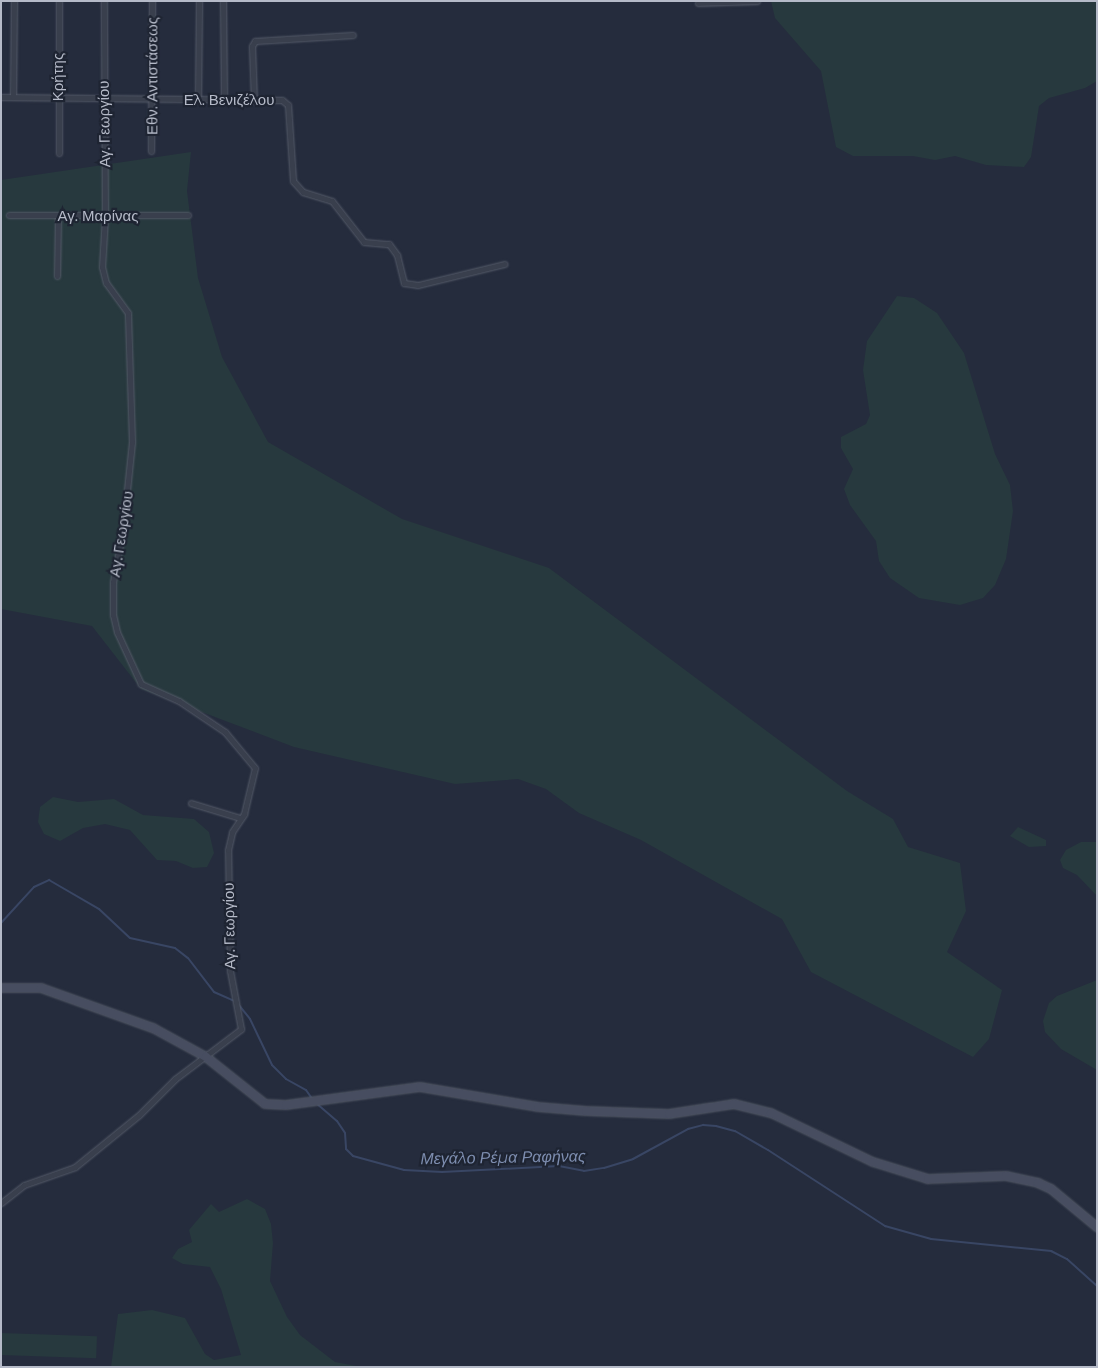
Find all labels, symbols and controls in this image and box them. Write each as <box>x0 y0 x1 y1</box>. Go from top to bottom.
street label: Εθν. Αντιστάσεως <box>143 17 161 135</box>
street label: Κρήτης <box>49 53 67 101</box>
street label: Αγ. Γεωργίου <box>94 80 114 168</box>
street label: Ελ. Βενιζέλου <box>184 91 274 109</box>
street label: Αγ. Μαρίνας <box>58 207 138 225</box>
street label: Αγ. Γεωργίου <box>105 490 137 578</box>
street label: Αγ. Γεωργίου <box>219 882 239 970</box>
water label: Μεγάλο Ρέμα Ραφήνας <box>420 1147 586 1169</box>

